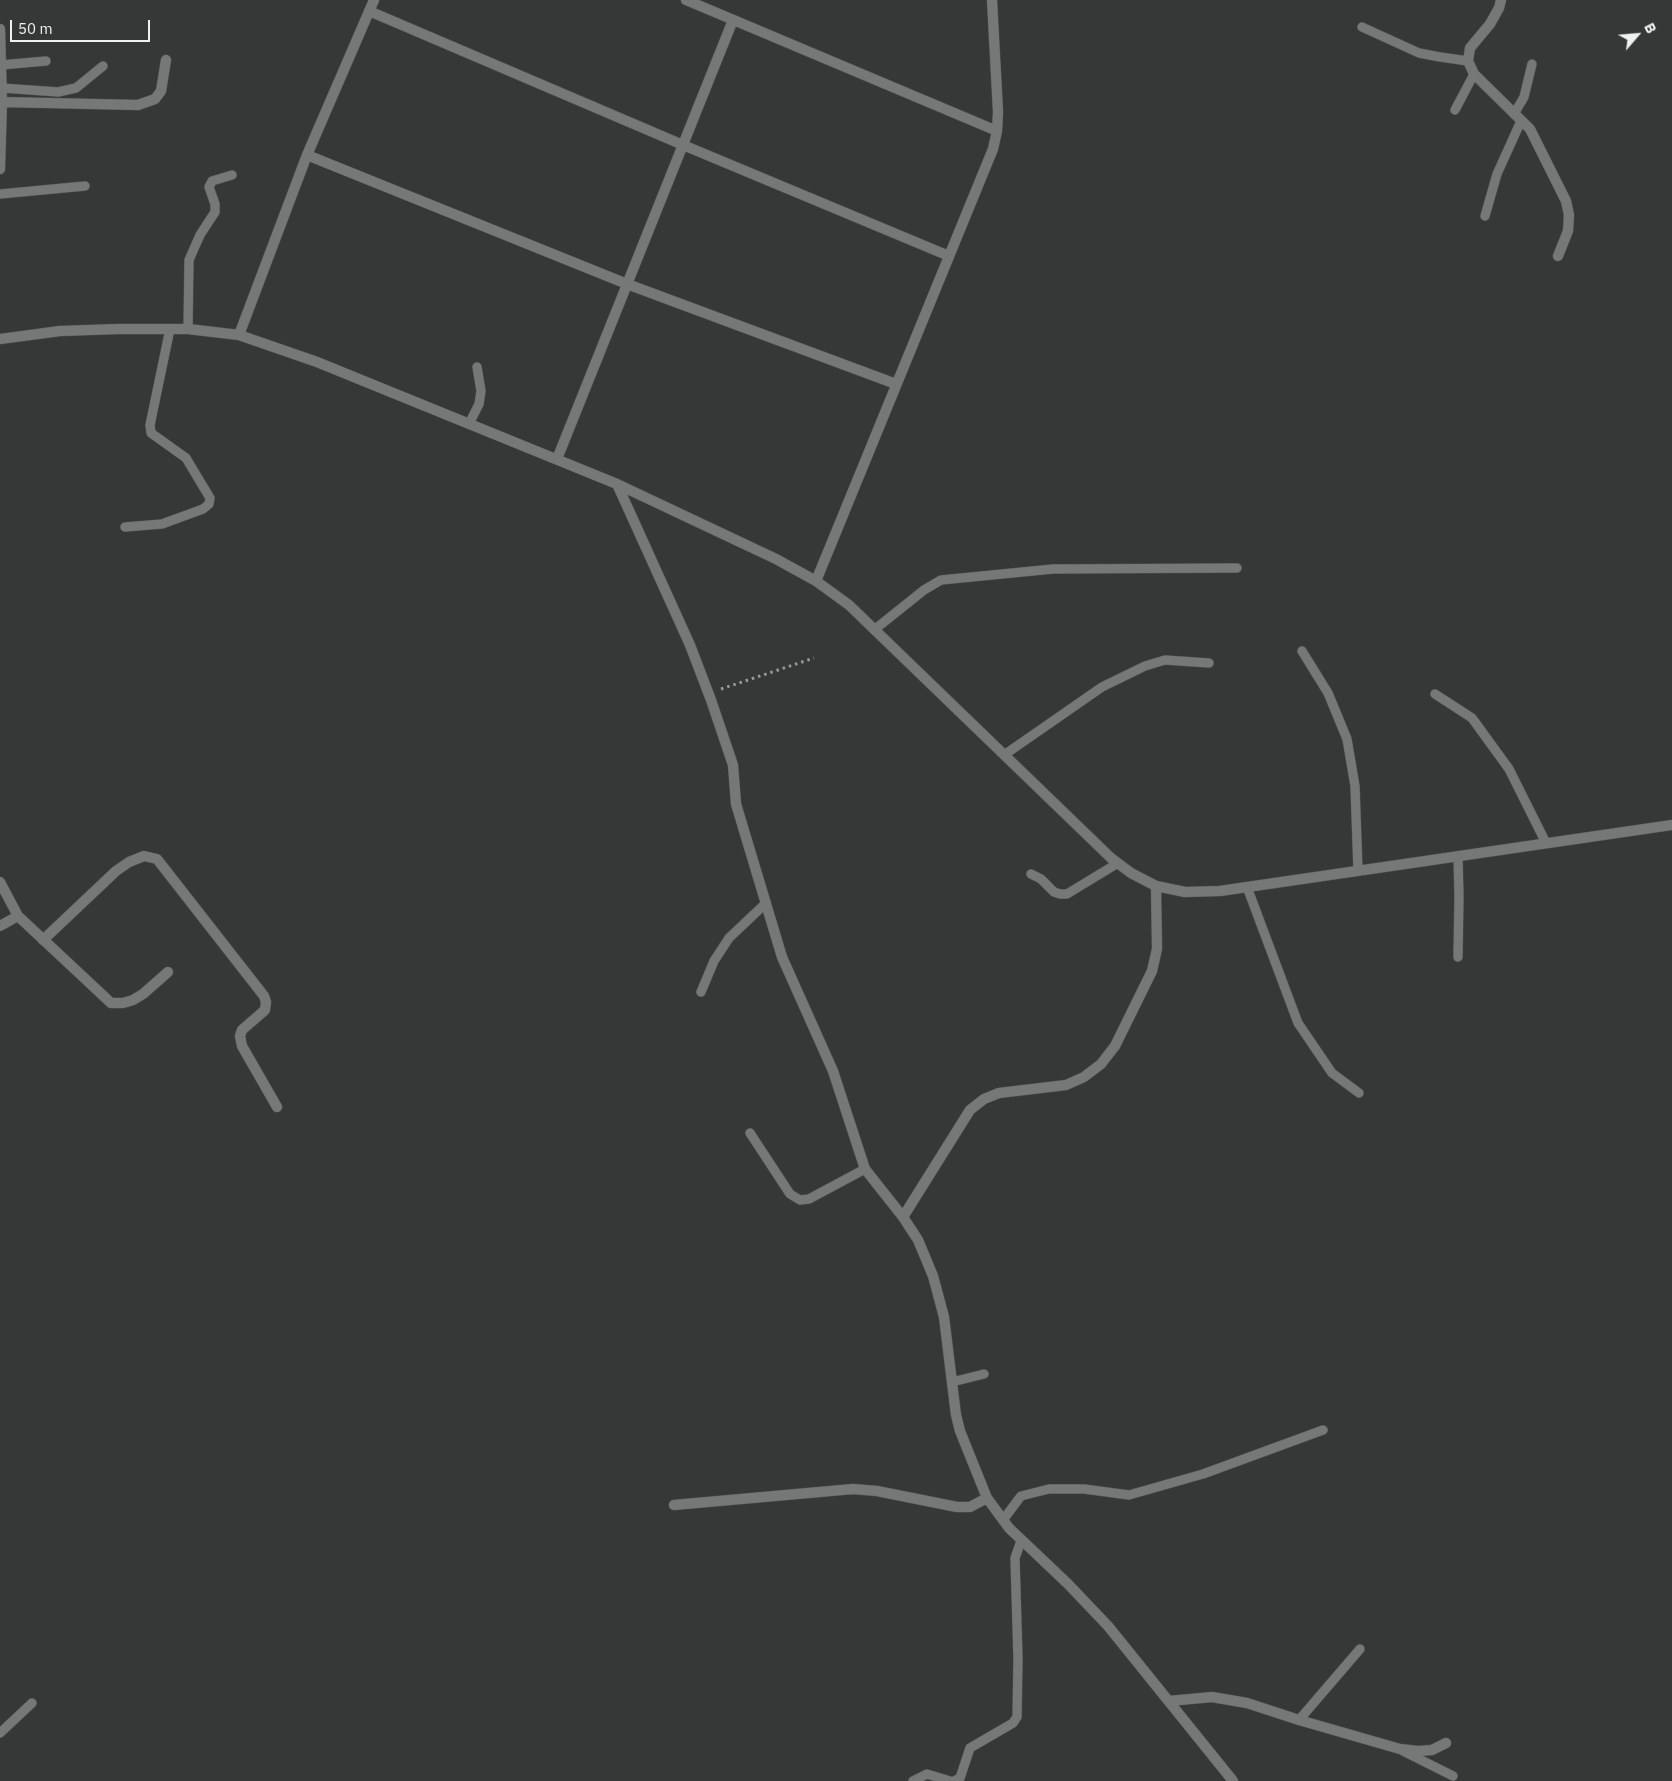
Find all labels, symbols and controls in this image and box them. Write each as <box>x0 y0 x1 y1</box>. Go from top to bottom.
scale bar <box>12 10 152 42</box>
north arrow <box>1612 10 1662 60</box>
text: 50 m <box>18 19 53 38</box>
text: B <box>1640 20 1661 36</box>

